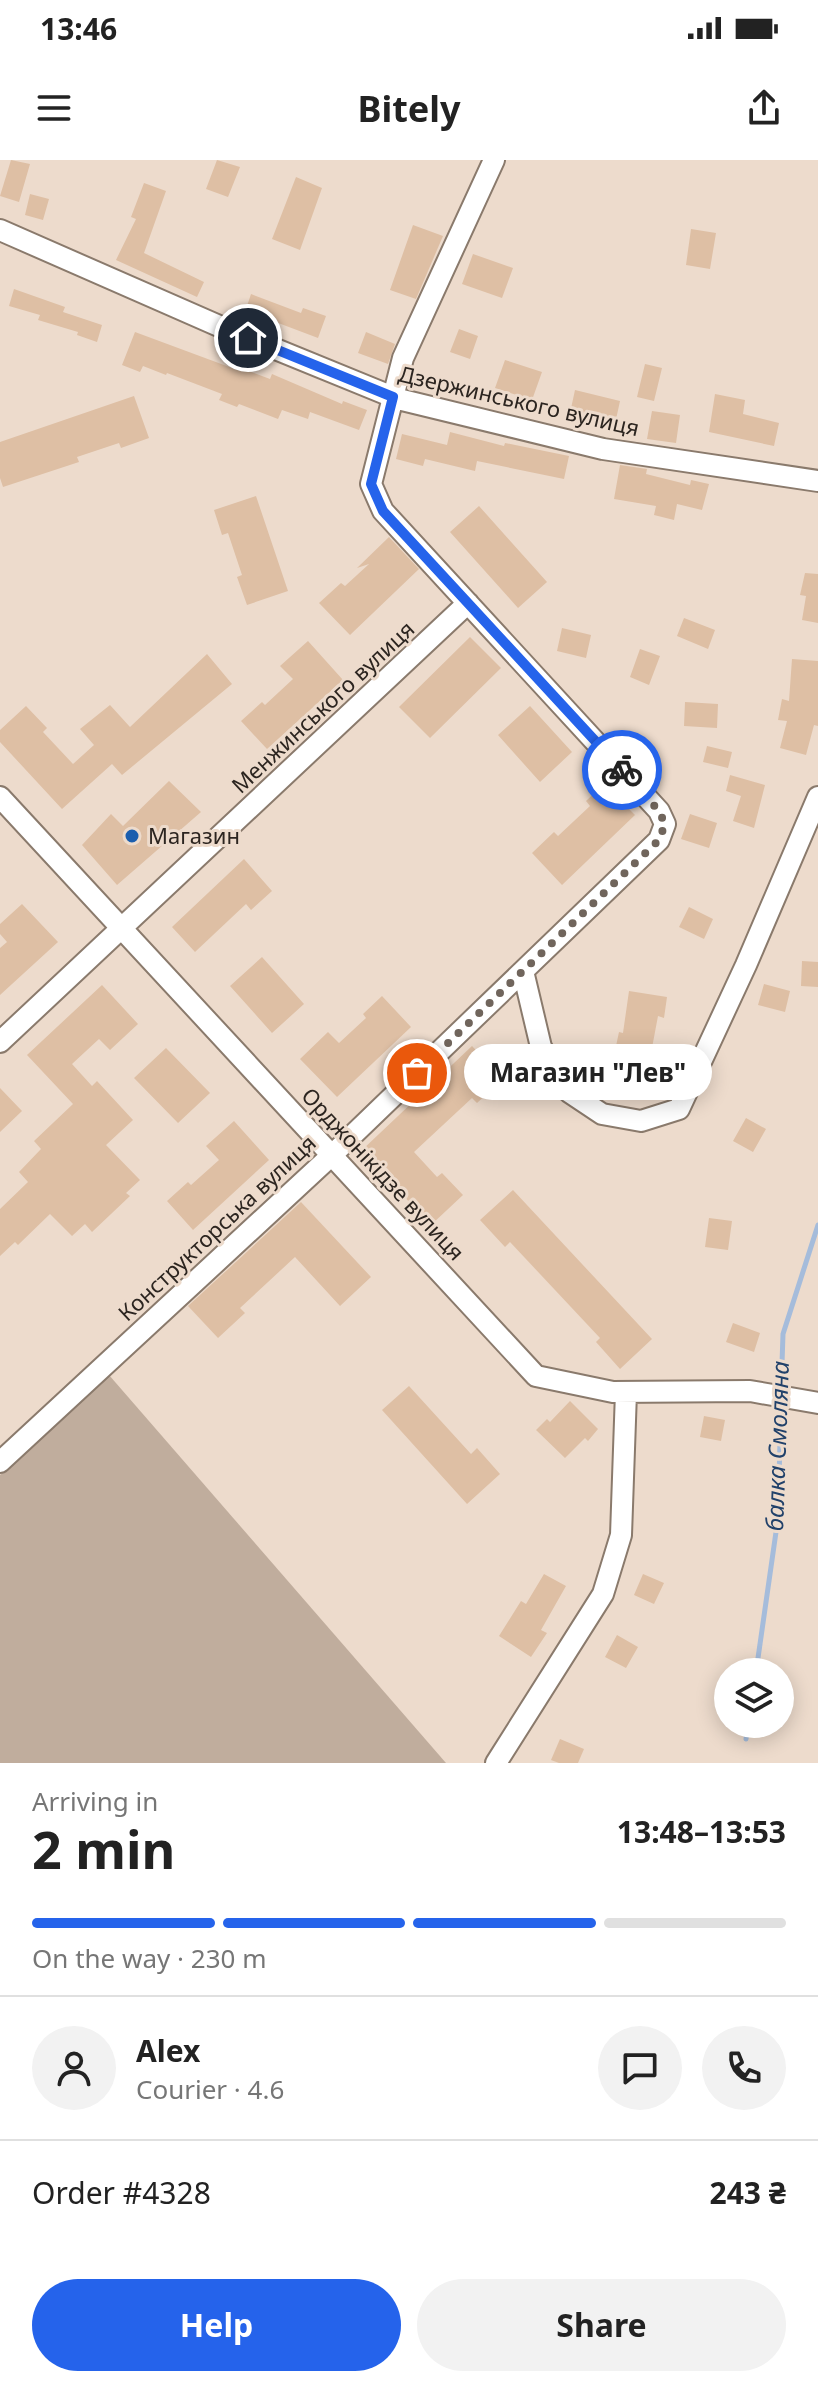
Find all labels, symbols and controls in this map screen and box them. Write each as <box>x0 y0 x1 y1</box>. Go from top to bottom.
text: 13:46 <box>40 8 117 49</box>
text: Bitely <box>357 84 461 133</box>
icon: menu <box>32 86 76 130</box>
icon: share <box>742 86 786 130</box>
pin <box>214 304 282 372</box>
icon: home <box>226 316 270 360</box>
street label: Дзержинського вулиця <box>396 358 642 442</box>
street label: Менжинського вулиця <box>224 614 420 799</box>
courier <box>582 730 662 810</box>
icon: bike <box>600 748 644 792</box>
place label: Магазин <box>148 820 240 850</box>
marker: Магазин <box>123 827 141 845</box>
pin <box>383 1039 451 1107</box>
callout: Магазин "Лев" <box>465 1045 713 1101</box>
icon: bag <box>395 1051 439 1095</box>
text: Магазин "Лев" <box>490 1054 686 1090</box>
street label: Орджонікідзе вулиця <box>296 1080 472 1266</box>
street label: Конструкторська вулиця <box>111 1128 322 1327</box>
water label: балка Смоляна <box>757 1360 796 1532</box>
map controls <box>714 1658 794 1738</box>
button: layers <box>714 1658 794 1738</box>
text: Arriving in <box>32 1783 158 1819</box>
text: 13:48–13:53 <box>617 1811 786 1852</box>
text: 2 min <box>32 1813 175 1884</box>
text: On the way · 230 m <box>32 1940 266 1976</box>
button: person <box>32 2026 116 2110</box>
button: chat <box>598 2026 682 2110</box>
button: phone <box>702 2026 786 2110</box>
text: Alex <box>136 2030 200 2071</box>
text: Courier · 4.6 <box>136 2071 284 2107</box>
text: Order #4328 <box>32 2172 211 2213</box>
text: 243 ₴ <box>710 2172 786 2213</box>
button: Help <box>32 2279 401 2371</box>
button: Share <box>417 2279 786 2371</box>

